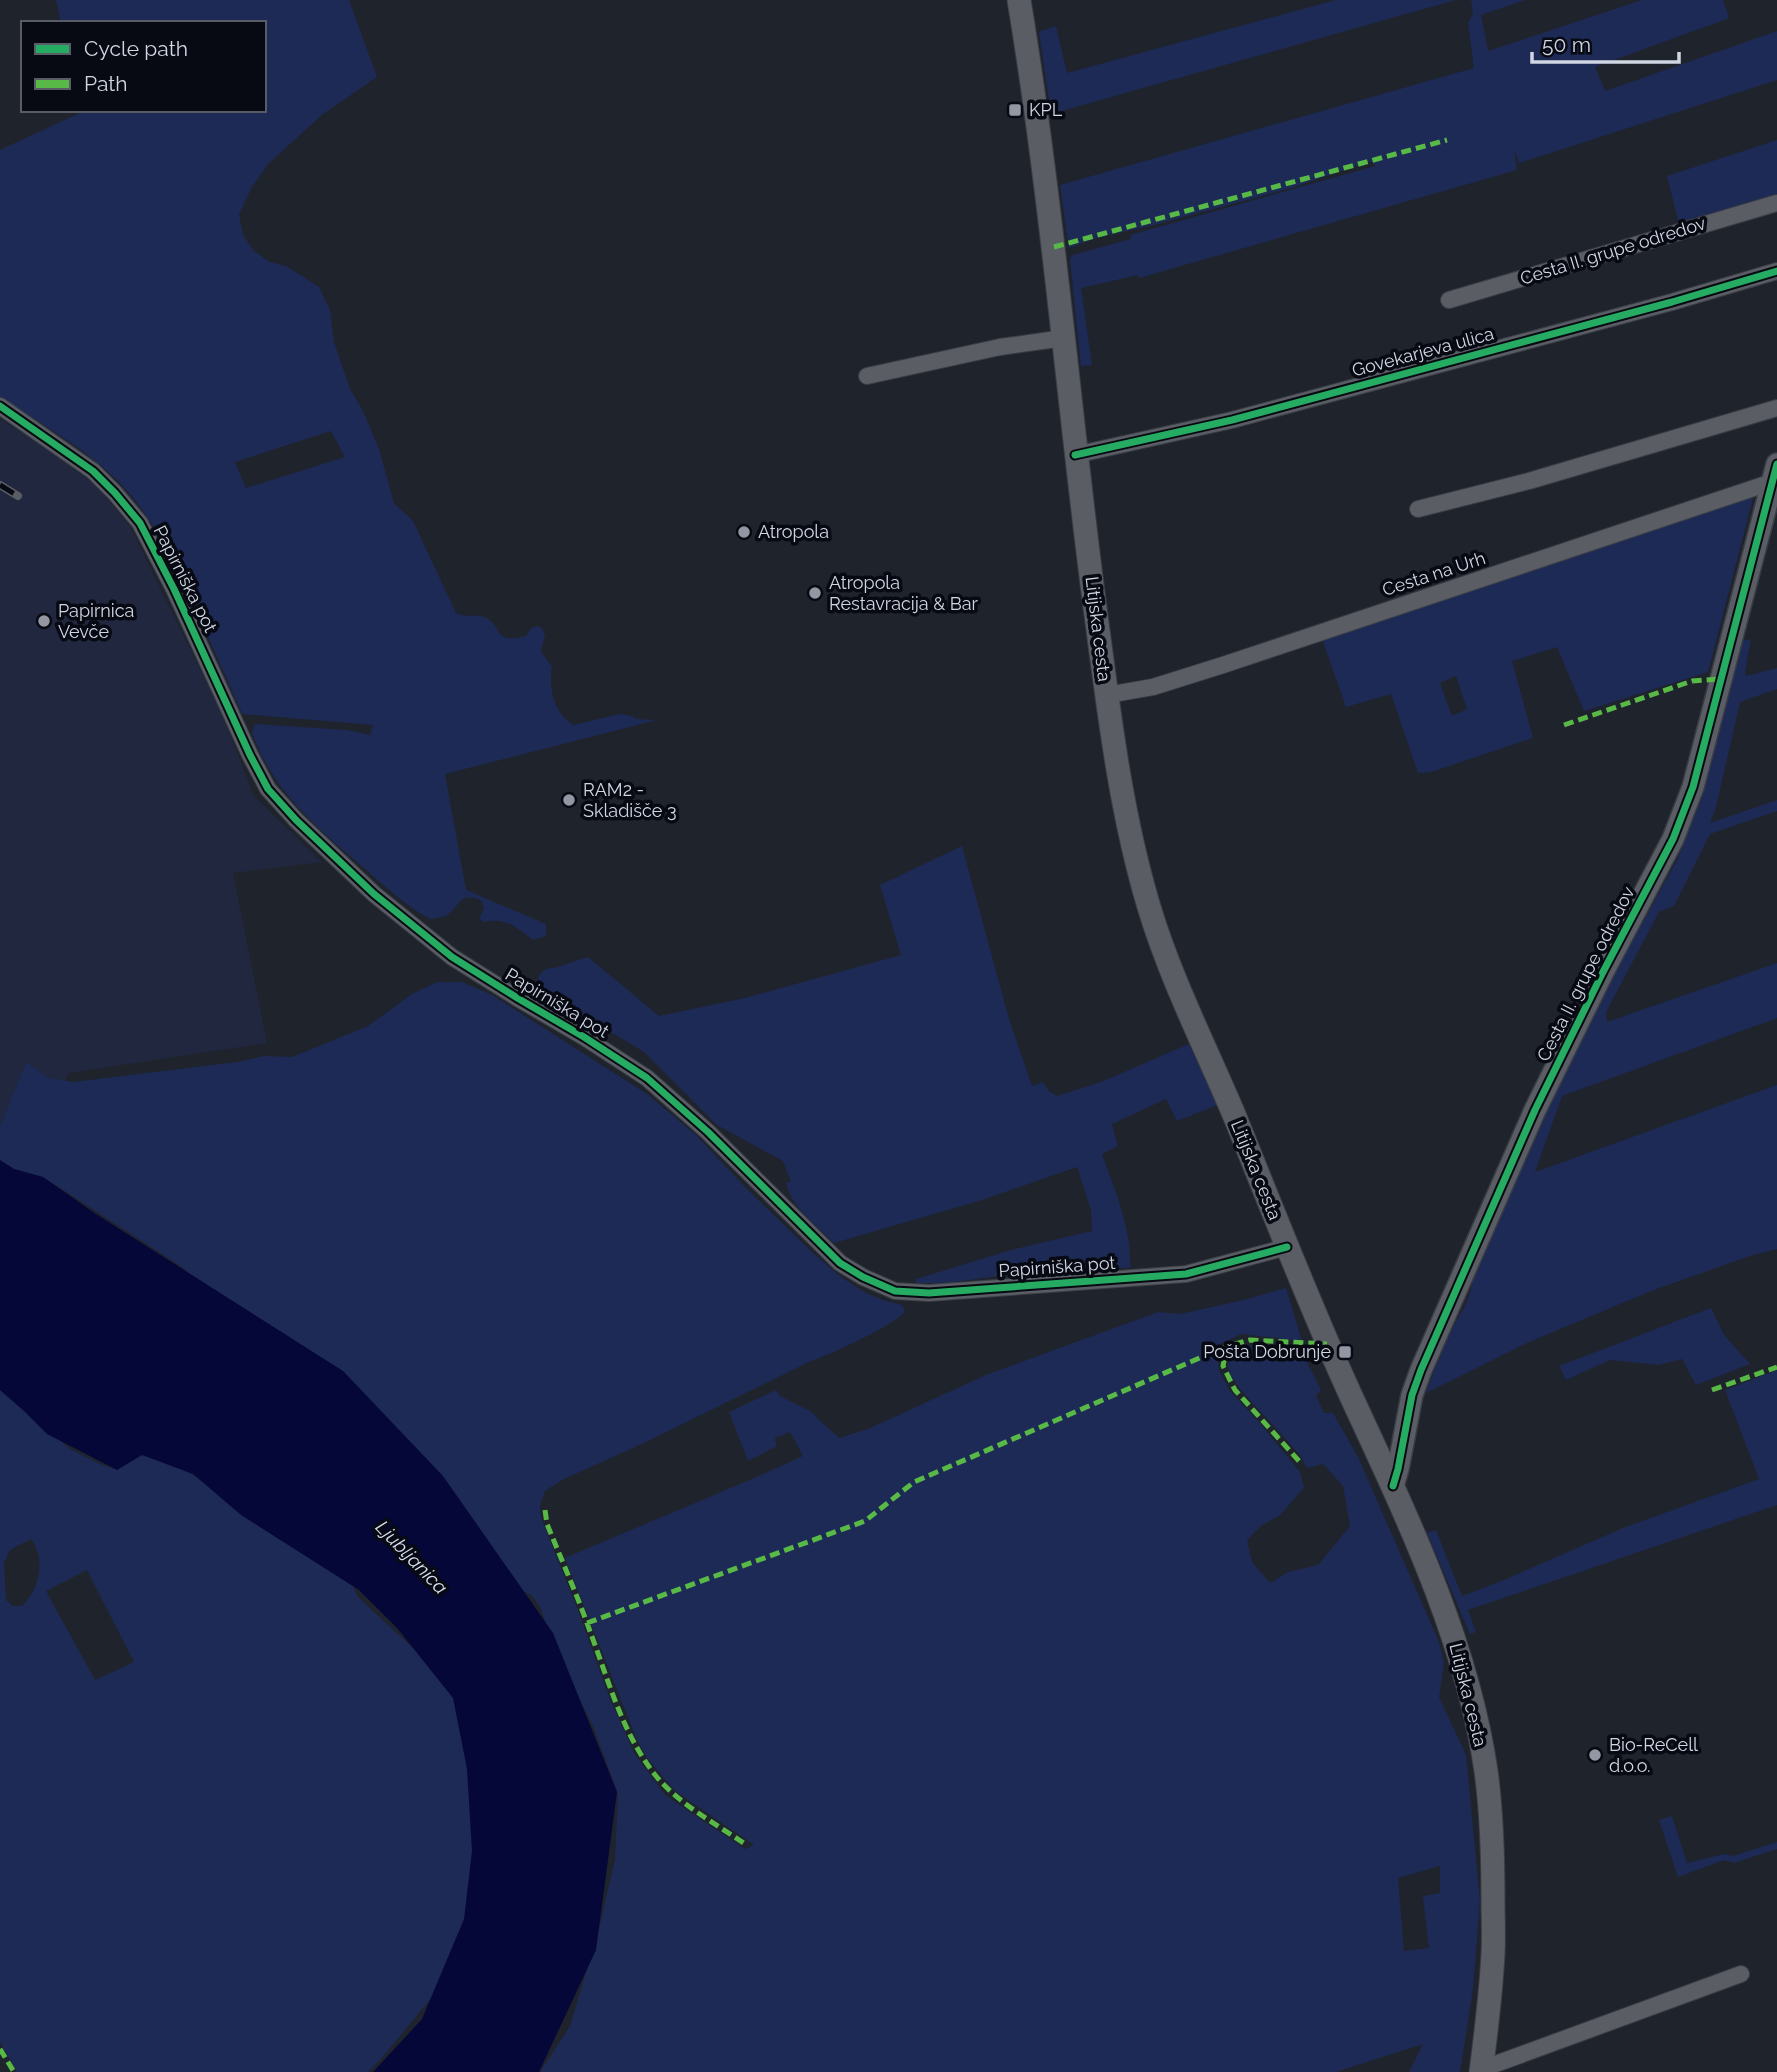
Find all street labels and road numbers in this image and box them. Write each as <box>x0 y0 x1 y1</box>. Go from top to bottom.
street label: Cesta II. grupe odredov <box>1517 212 1709 289</box>
street label: Govekarjeva ulica <box>1350 322 1496 381</box>
street label: Papirniška pot <box>150 522 221 636</box>
street label: Cesta na Urh <box>1380 547 1488 600</box>
street label: Litijska cesta <box>1082 575 1115 683</box>
street label: Cesta II. grupe odredov <box>1532 883 1639 1065</box>
street label: Papirniška pot <box>502 963 613 1042</box>
street label: Litijska cesta <box>1227 1117 1286 1223</box>
street label: Papirniška pot <box>998 1252 1116 1281</box>
street label: Litijska cesta <box>1445 1641 1491 1749</box>

